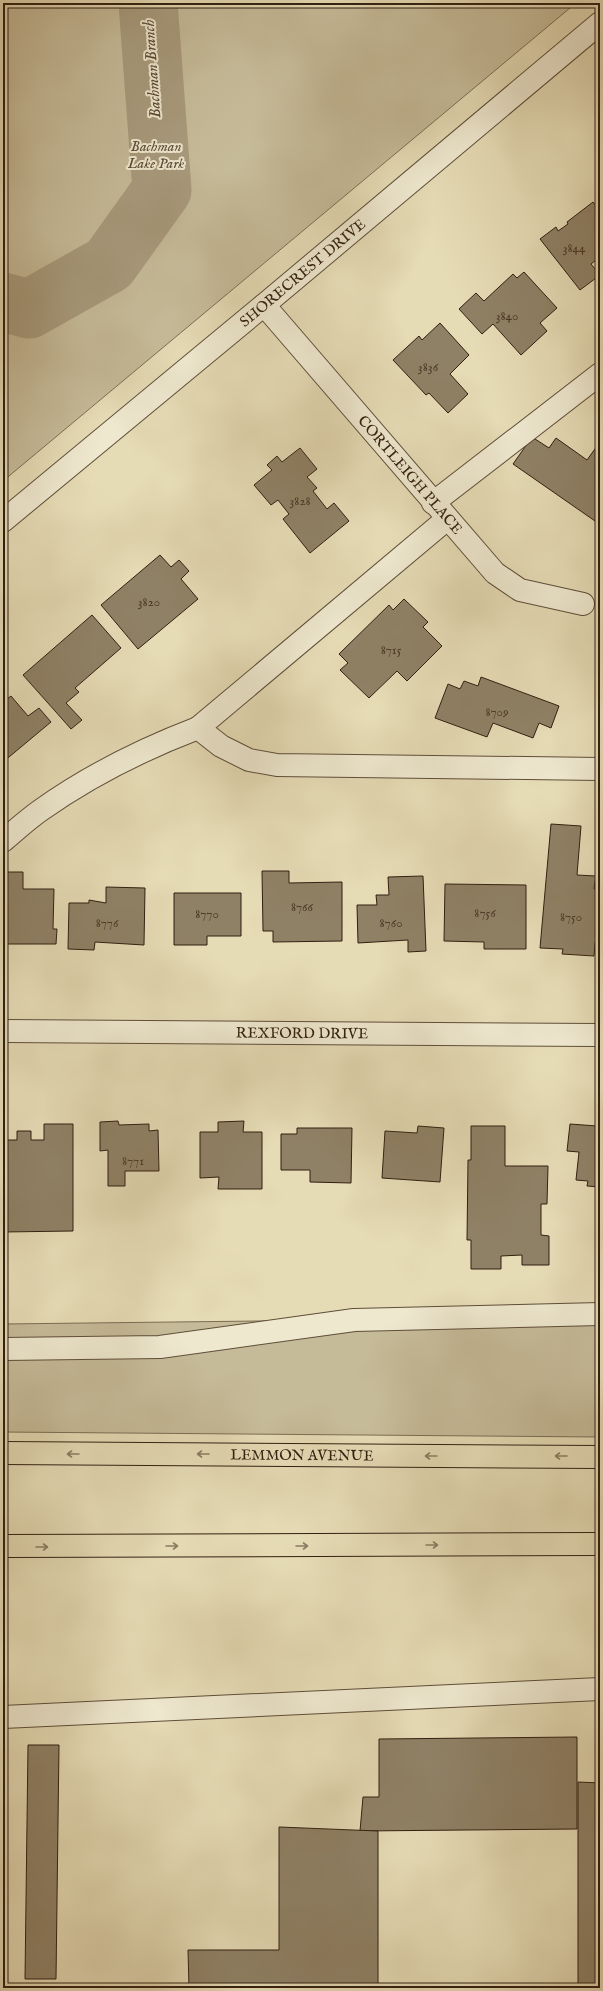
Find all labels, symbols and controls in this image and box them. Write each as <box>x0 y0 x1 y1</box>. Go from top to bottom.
water label: Bachman Branch <box>140 19 166 119</box>
park label: Bachman Lake Park <box>127 137 184 173</box>
street label: SHORECREST DRIVE <box>235 214 369 331</box>
house number: 3844 <box>563 240 586 257</box>
house number: 3840 <box>496 308 518 325</box>
house number: 3836 <box>418 359 439 376</box>
street label: CORTLEIGH PLACE <box>354 411 467 538</box>
house number: 3828 <box>289 493 311 510</box>
house number: 3820 <box>138 594 160 611</box>
house number: 8715 <box>381 642 402 659</box>
house number: 8709 <box>485 704 509 721</box>
house number: 8766 <box>291 899 314 916</box>
house number: 8756 <box>474 905 496 922</box>
house number: 8770 <box>195 906 219 923</box>
house number: 8750 <box>560 909 582 926</box>
house number: 8776 <box>96 915 119 932</box>
house number: 8760 <box>379 915 403 932</box>
street label: REXFORD DRIVE <box>236 1023 368 1043</box>
house number: 8771 <box>122 1153 144 1170</box>
street label: LEMMON AVENUE <box>230 1445 374 1465</box>
one-way arrow <box>67 1450 80 1457</box>
one-way arrow <box>197 1450 210 1458</box>
one-way arrow <box>425 1452 438 1460</box>
one-way arrow <box>555 1452 568 1460</box>
one-way arrow <box>425 1541 438 1549</box>
one-way arrow <box>165 1542 178 1550</box>
one-way arrow <box>295 1542 308 1550</box>
one-way arrow <box>35 1543 48 1551</box>

